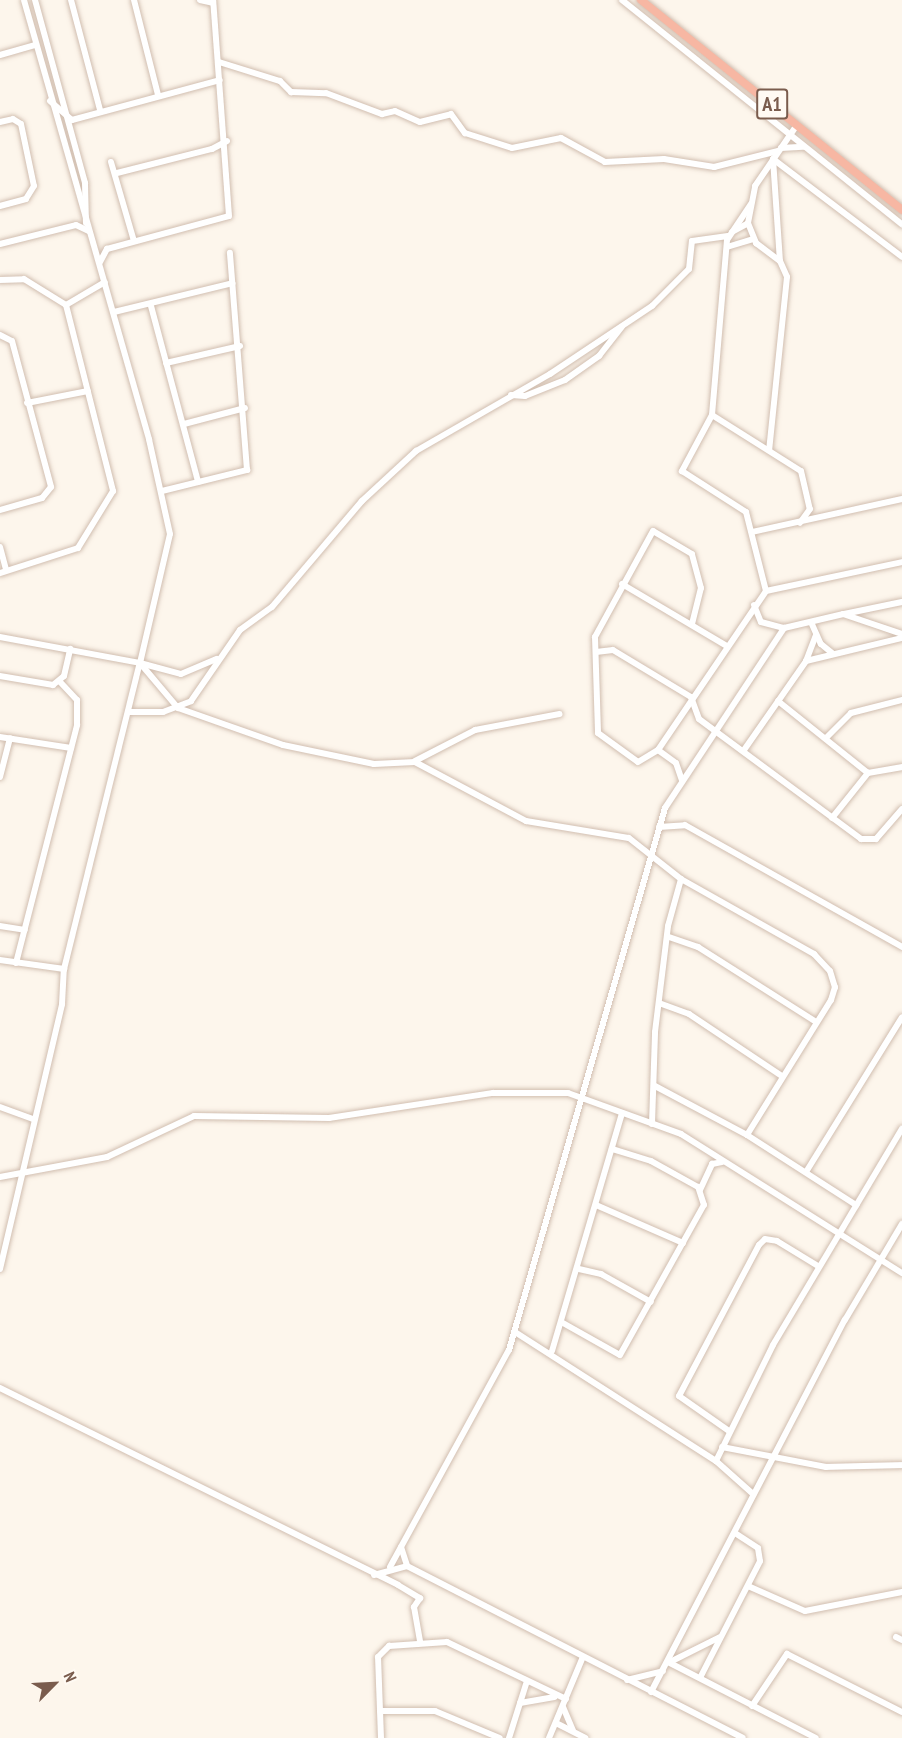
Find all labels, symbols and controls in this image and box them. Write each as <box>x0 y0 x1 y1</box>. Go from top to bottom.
road number: A1 <box>756 87 788 121</box>
north arrow <box>24 1654 84 1714</box>
text: N <box>60 1669 81 1685</box>

